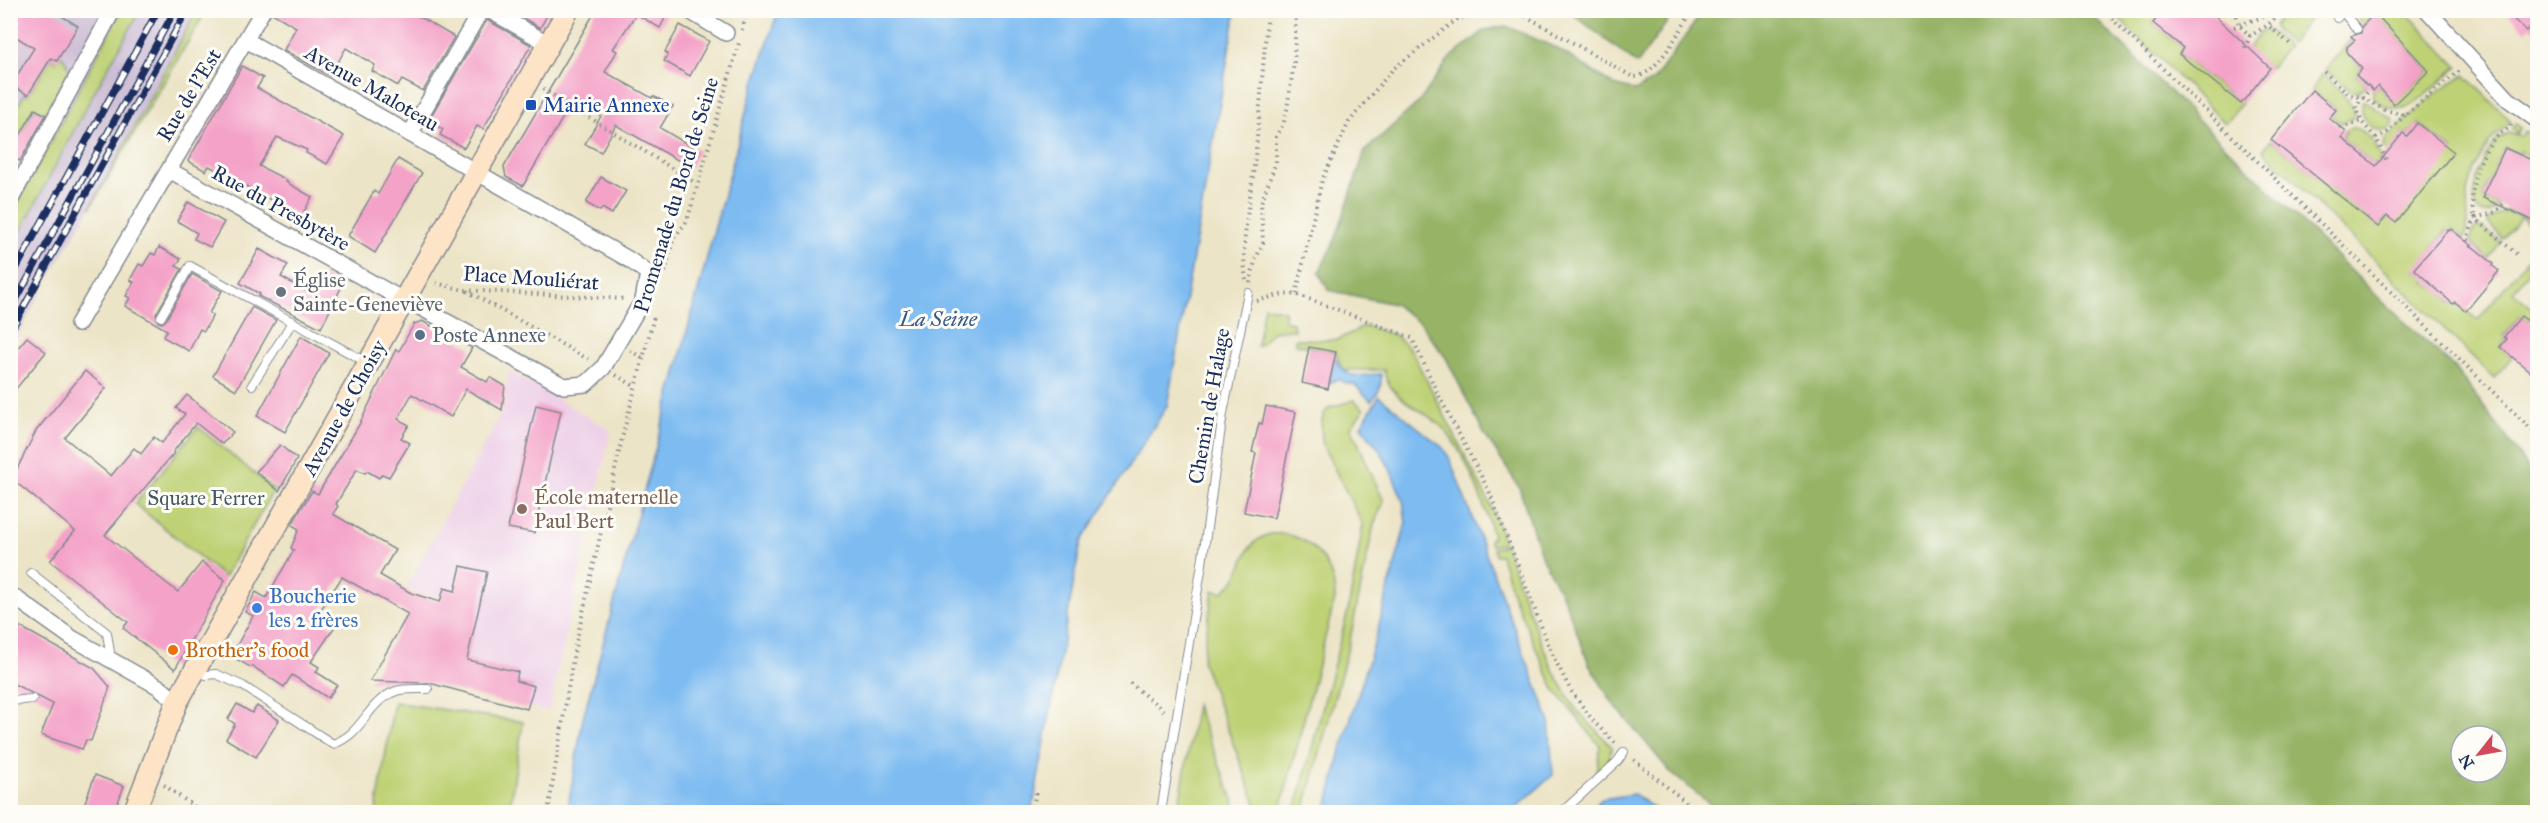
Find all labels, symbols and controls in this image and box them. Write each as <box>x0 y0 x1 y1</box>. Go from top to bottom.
street label: Avenue Maloteau <box>299 39 444 137</box>
street label: Rue de l'Est <box>151 43 227 146</box>
street label: Promenade du Bord de Seine <box>628 74 724 316</box>
place label: Mairie Annexe <box>543 92 670 118</box>
marker: Mairie Annexe <box>524 98 538 112</box>
street label: Rue du Presbytère <box>207 159 355 257</box>
street label: Place Mouliérat <box>462 260 600 296</box>
place label: Église Sainte-Geneviève <box>293 266 443 317</box>
marker: Église Sainte-Geneviève <box>274 285 288 299</box>
water label: La Seine <box>898 305 978 332</box>
place label: Poste Annexe <box>432 322 546 348</box>
street label: Chemin de Halage <box>1182 326 1236 486</box>
marker: Poste Annexe <box>413 328 427 342</box>
street label: Avenue de Choisy <box>295 335 393 481</box>
place label: École maternelle Paul Bert <box>534 483 678 534</box>
park label: Square Ferrer <box>147 485 265 511</box>
marker: École maternelle Paul Bert <box>515 502 529 516</box>
place label: Boucherie les 2 frères <box>269 583 358 633</box>
marker: Boucherie les 2 frères <box>250 601 264 615</box>
place label: Brother's food <box>185 637 310 663</box>
marker: Brother's food <box>166 643 180 657</box>
north arrow <box>2449 724 2509 784</box>
text: N <box>2455 750 2478 772</box>

